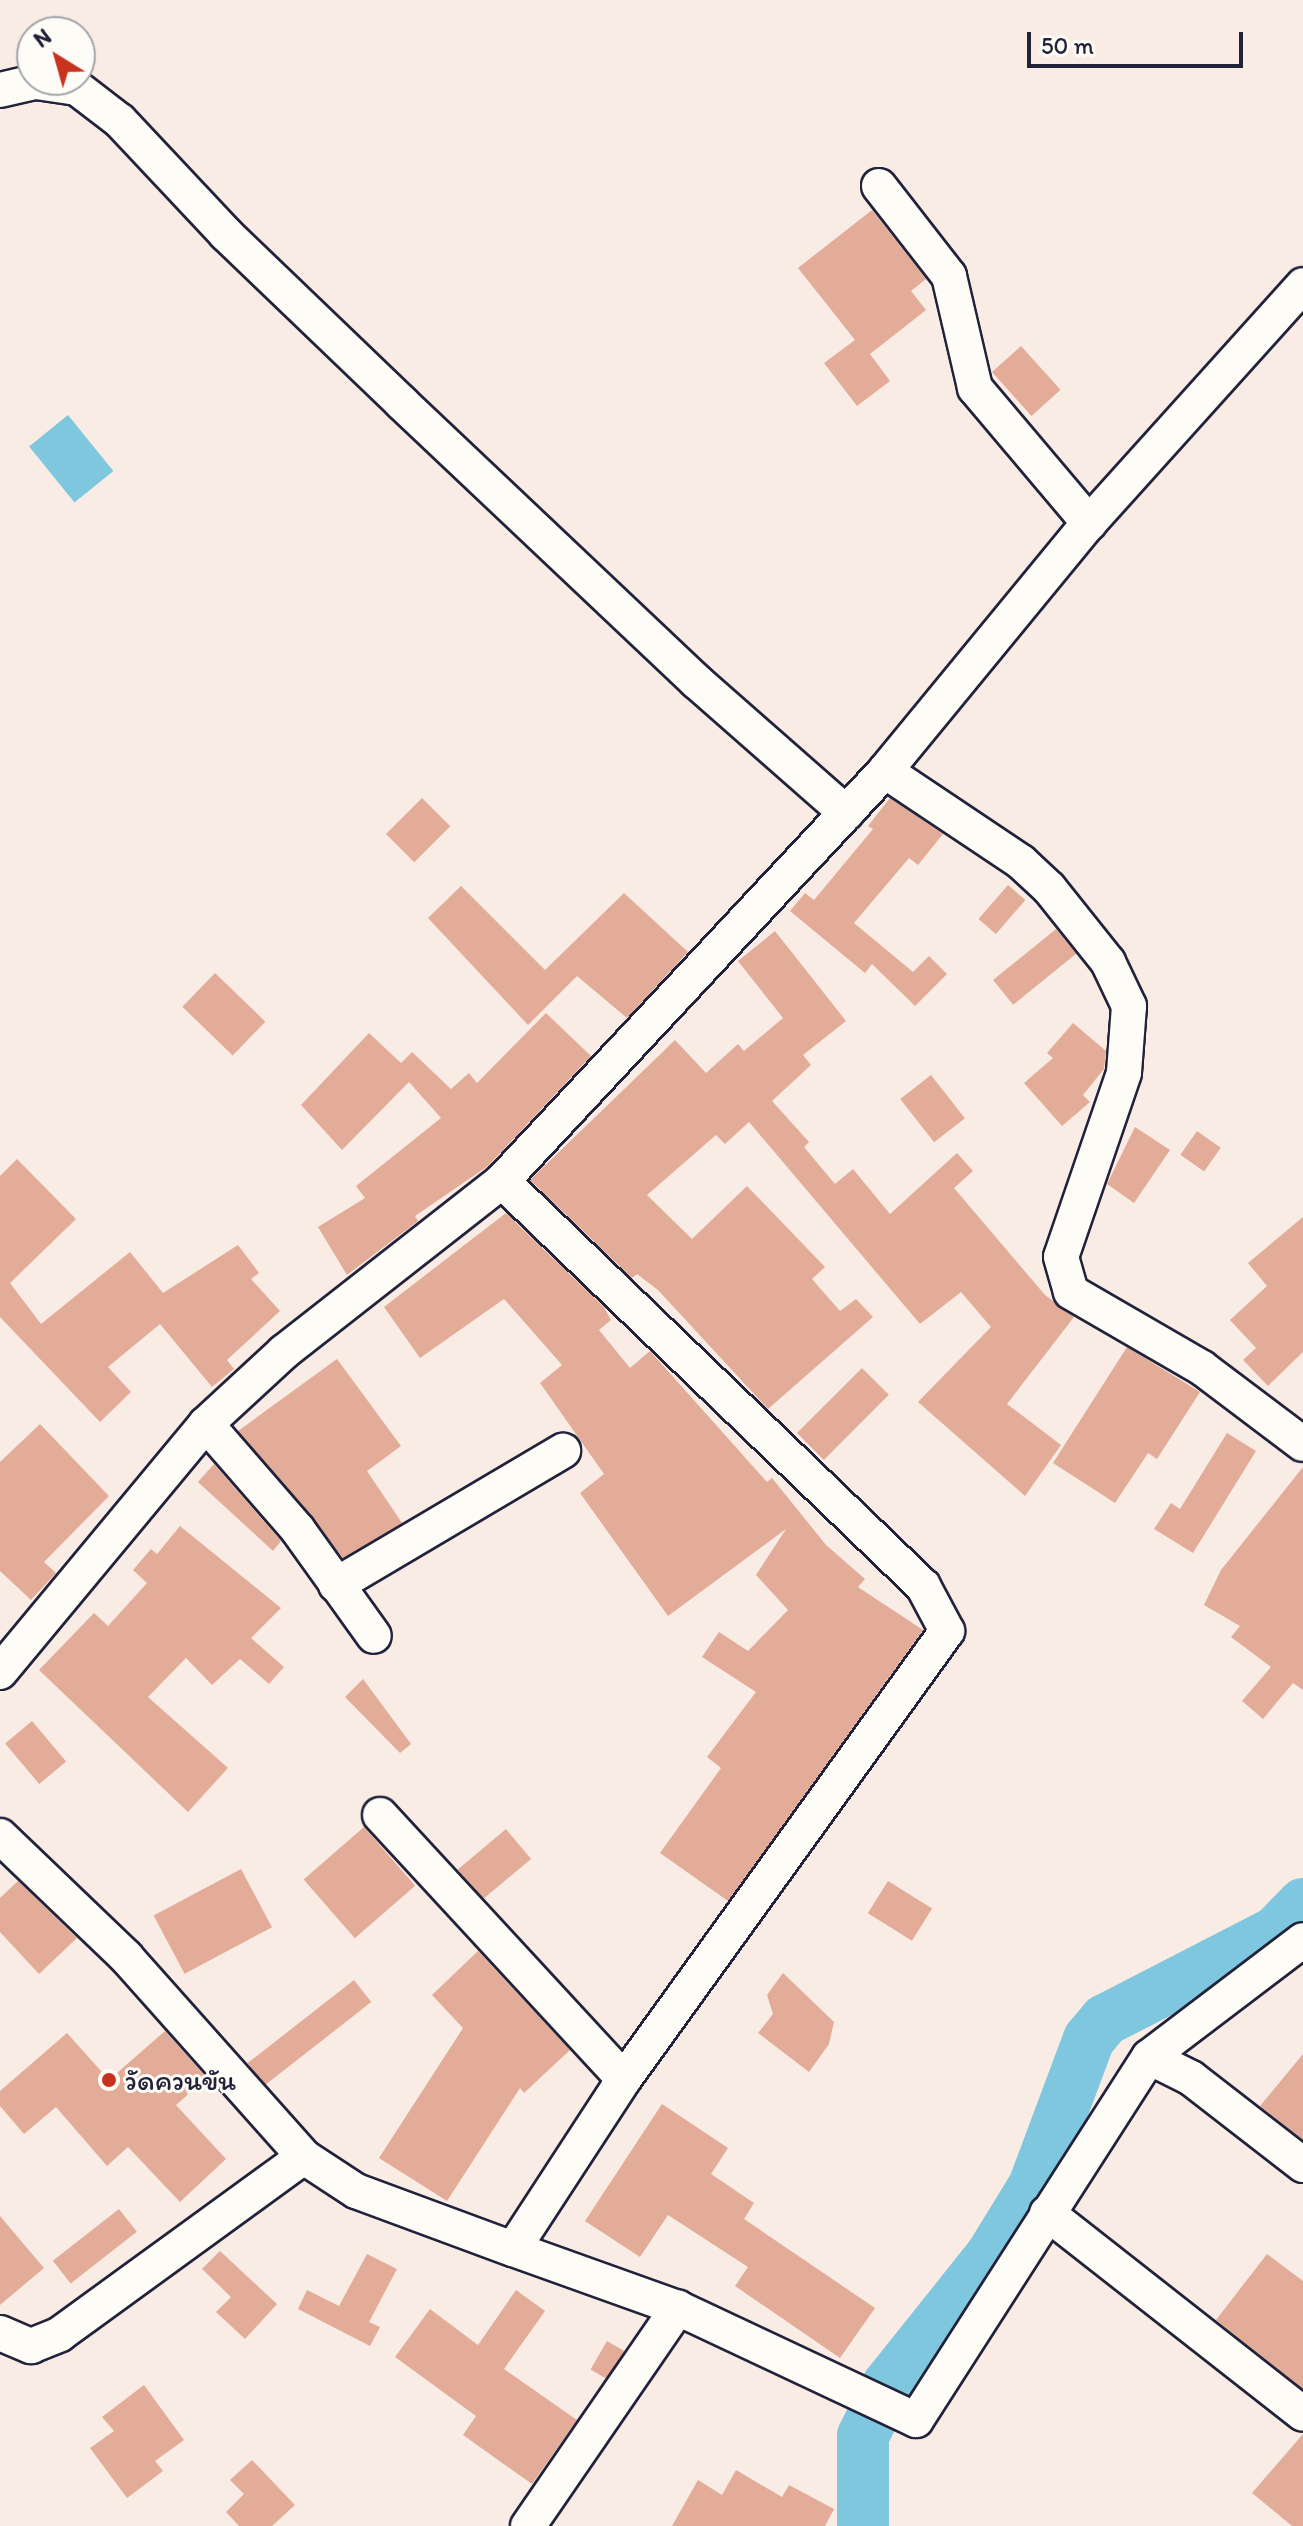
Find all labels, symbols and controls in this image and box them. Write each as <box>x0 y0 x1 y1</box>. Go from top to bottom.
north arrow <box>16 16 96 96</box>
scale bar <box>1031 16 1247 66</box>
text: N <box>28 23 57 53</box>
text: 50 m <box>1041 31 1094 60</box>
place label: วัดควนขัน <box>125 2063 236 2097</box>
marker: วัดควนขัน <box>100 2071 118 2089</box>

